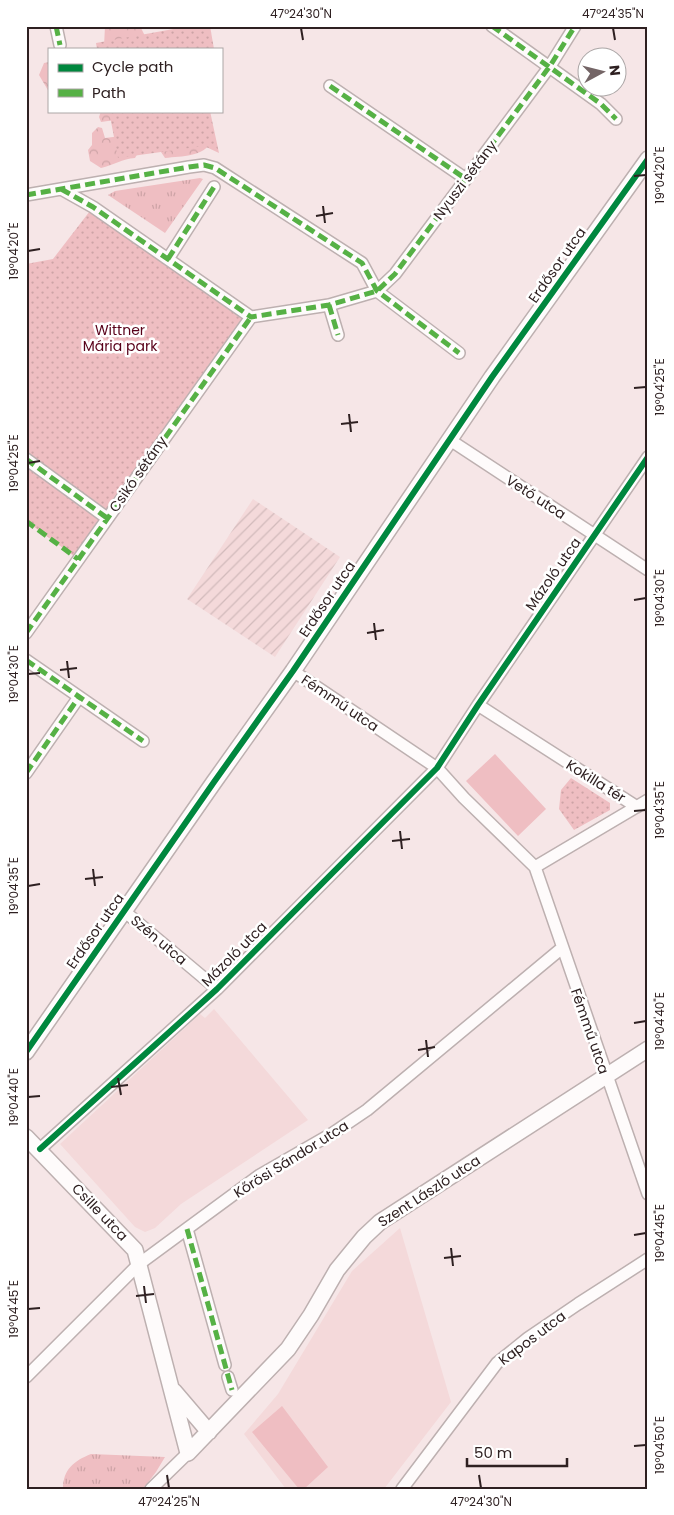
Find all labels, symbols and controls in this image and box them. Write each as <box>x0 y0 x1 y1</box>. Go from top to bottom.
text: 47°24'30"N <box>270 5 332 22</box>
text: 47°24'35"N <box>582 5 644 22</box>
legend <box>48 48 222 112</box>
north arrow <box>576 48 626 98</box>
text: Cycle path <box>92 56 173 77</box>
text: N <box>604 64 625 77</box>
text: Path <box>92 82 126 103</box>
street label: Nyuszi sétány <box>428 136 502 224</box>
text: 19°04'20"E <box>651 146 668 204</box>
text: 19°04'20"E <box>5 222 22 280</box>
street label: Erdősor utca <box>524 223 590 307</box>
park label: Wittner Mária park <box>83 320 158 356</box>
text: 19°04'25"E <box>651 358 668 416</box>
street label: Csikó sétány <box>104 432 172 516</box>
text: 19°04'25"E <box>5 434 22 492</box>
street label: Vető utca <box>502 470 570 524</box>
street label: Mázoló utca <box>520 533 586 615</box>
street label: Erdősor utca <box>294 557 360 641</box>
text: 19°04'30"E <box>651 569 668 627</box>
text: 19°04'30"E <box>5 645 22 703</box>
street label: Fémmű utca <box>297 670 383 736</box>
street label: Kokilla tér <box>562 755 630 807</box>
text: 19°04'35"E <box>651 781 668 839</box>
text: 19°04'35"E <box>5 857 22 915</box>
street label: Erdősor utca <box>62 889 128 973</box>
street label: Szén utca <box>127 910 191 970</box>
street label: Mázoló utca <box>197 917 271 991</box>
street label: Fémmű utca <box>566 986 614 1076</box>
text: 19°04'40"E <box>651 992 668 1050</box>
text: 19°04'40"E <box>5 1068 22 1126</box>
street label: Kőrösi Sándor utca <box>230 1116 352 1202</box>
street label: Szent László utca <box>374 1150 484 1232</box>
street label: Csille utca <box>67 1179 133 1245</box>
text: 19°04'45"E <box>651 1204 668 1262</box>
text: 19°04'45"E <box>5 1280 22 1338</box>
street label: Kapos utca <box>494 1306 570 1370</box>
text: 19°04'50"E <box>651 1416 668 1474</box>
scale bar <box>467 1435 566 1467</box>
text: 50 m <box>474 1442 512 1463</box>
text: 47°24'25"N <box>138 1493 200 1510</box>
text: 47°24'30"N <box>450 1493 512 1510</box>

